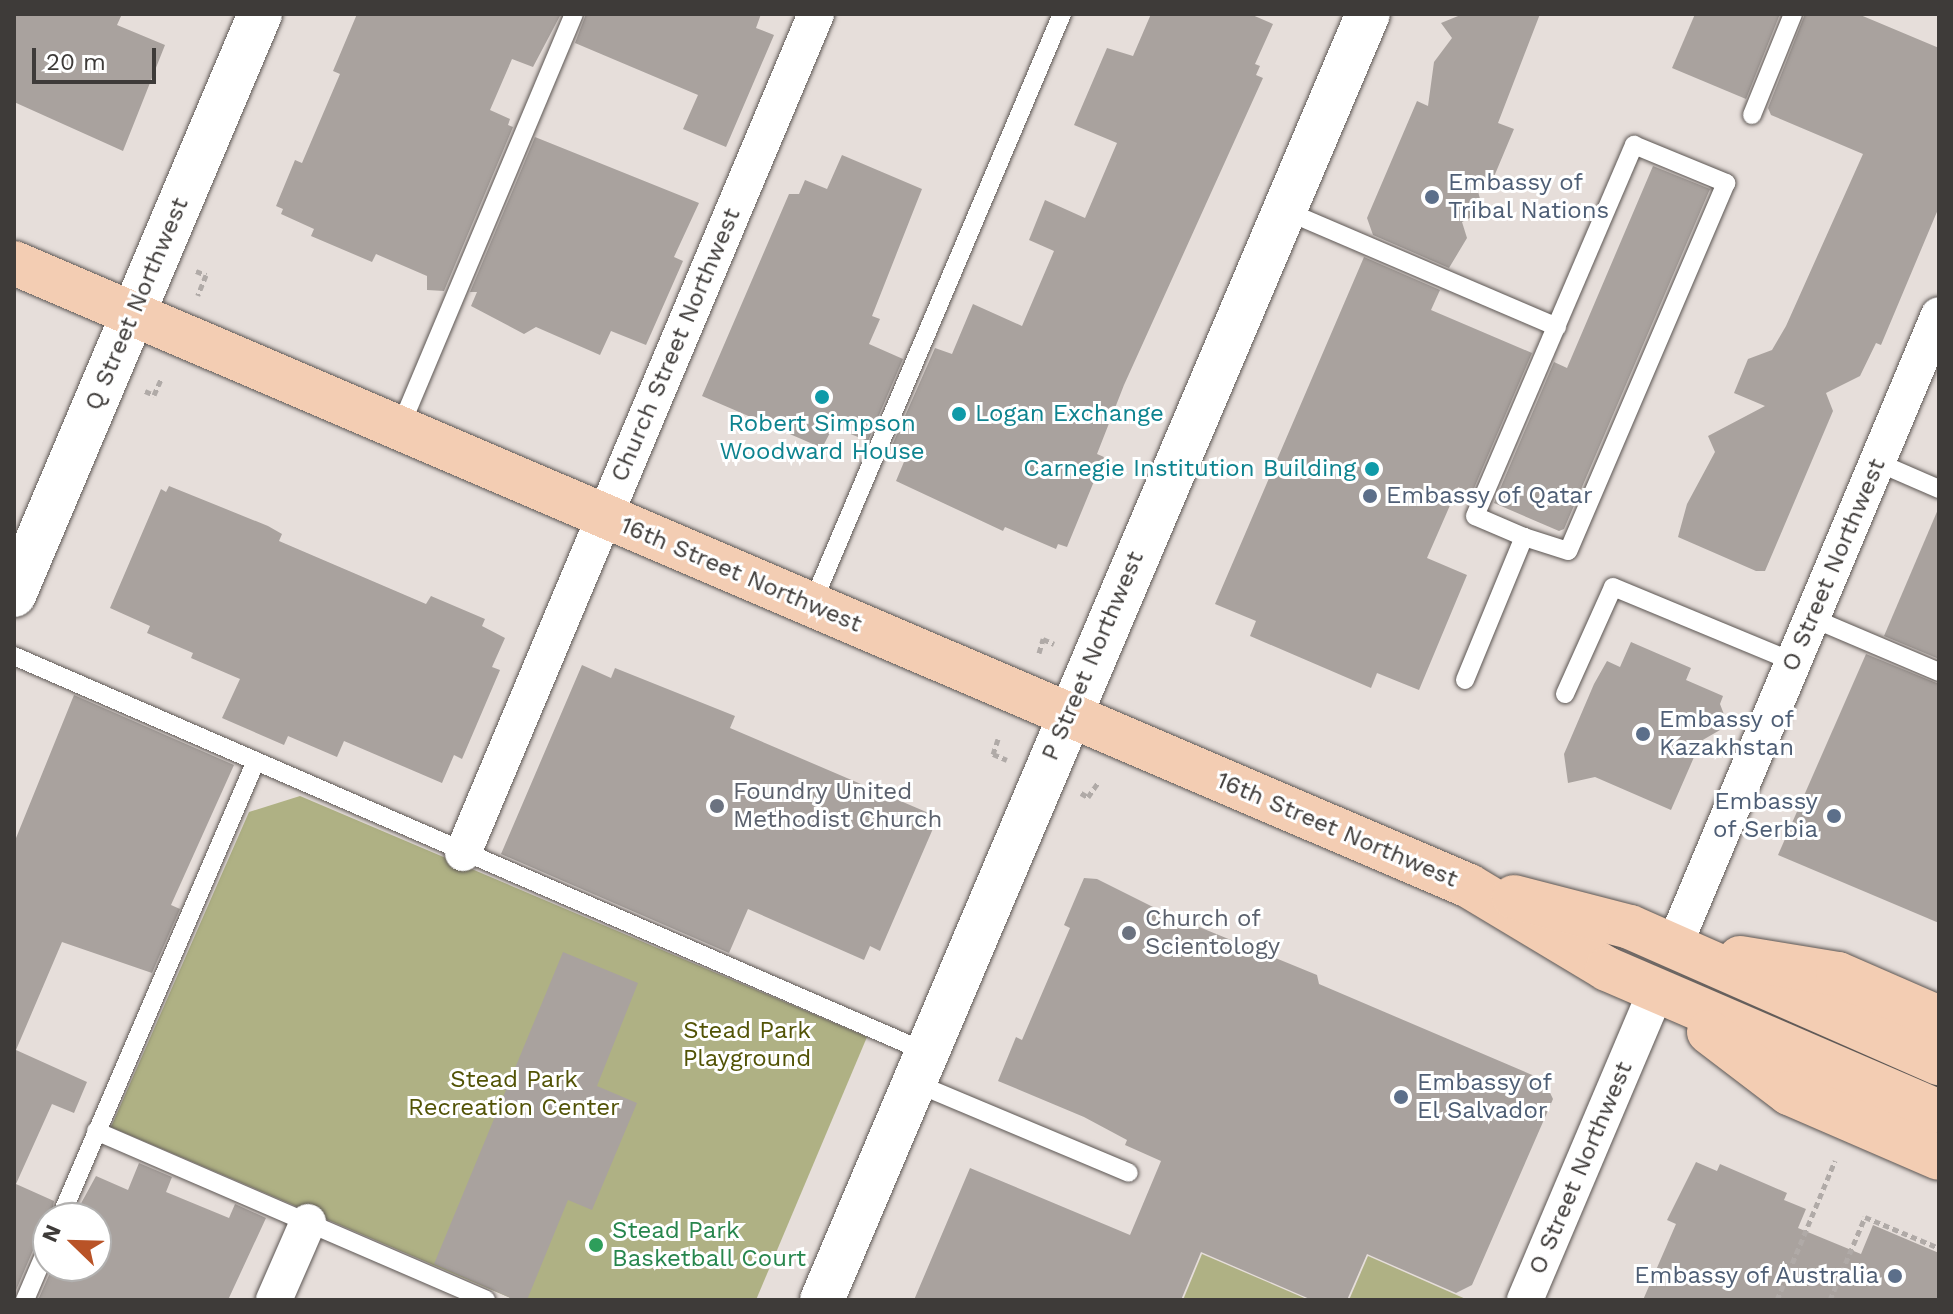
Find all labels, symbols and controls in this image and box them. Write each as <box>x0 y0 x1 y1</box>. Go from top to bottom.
scale bar <box>36 32 160 82</box>
text: 20 m <box>46 48 106 76</box>
place label: Embassy of Tribal Nations <box>1448 169 1610 225</box>
marker: Embassy of Tribal Nations <box>1423 188 1441 206</box>
street label: Q Street Northwest <box>79 193 195 415</box>
street label: Church Street Northwest <box>605 204 747 486</box>
marker: Robert Simpson Woodward House <box>813 388 831 406</box>
place label: Logan Exchange <box>975 400 1164 428</box>
marker: Logan Exchange <box>950 405 968 423</box>
place label: Robert Simpson Woodward House <box>719 410 925 466</box>
street label: O Street Northwest <box>1776 454 1892 676</box>
place label: Carnegie Institution Building <box>1023 455 1356 483</box>
marker: Carnegie Institution Building <box>1363 460 1381 478</box>
place label: Embassy of Qatar <box>1386 482 1594 510</box>
marker: Embassy of Qatar <box>1361 487 1379 505</box>
street label: 16th Street Northwest <box>616 511 866 639</box>
street label: P Street Northwest <box>1036 547 1150 765</box>
place label: Embassy of Kazakhstan <box>1659 706 1795 762</box>
marker: Embassy of Kazakhstan <box>1634 725 1652 743</box>
street label: 16th Street Northwest <box>1212 766 1462 894</box>
place label: Foundry United Methodist Church <box>733 778 942 834</box>
place label: Embassy of Serbia <box>1712 788 1818 844</box>
marker: Foundry United Methodist Church <box>708 797 726 815</box>
marker: Embassy of Serbia <box>1825 807 1843 825</box>
place label: Church of Scientology <box>1145 905 1280 961</box>
marker: Church of Scientology <box>1120 924 1138 942</box>
park label: Stead Park Playground <box>683 1017 811 1073</box>
street label: O Street Northwest <box>1523 1057 1639 1279</box>
park label: Stead Park Recreation Center <box>408 1066 620 1122</box>
place label: Embassy of El Salvador <box>1417 1069 1553 1125</box>
marker: Embassy of El Salvador <box>1392 1088 1410 1106</box>
north arrow <box>32 1202 112 1282</box>
place label: Stead Park Basketball Court <box>612 1217 807 1273</box>
text: N <box>37 1221 66 1246</box>
marker: Stead Park Basketball Court <box>587 1236 605 1254</box>
place label: Embassy of Australia <box>1632 1262 1879 1290</box>
marker: Embassy of Australia <box>1886 1267 1904 1285</box>

